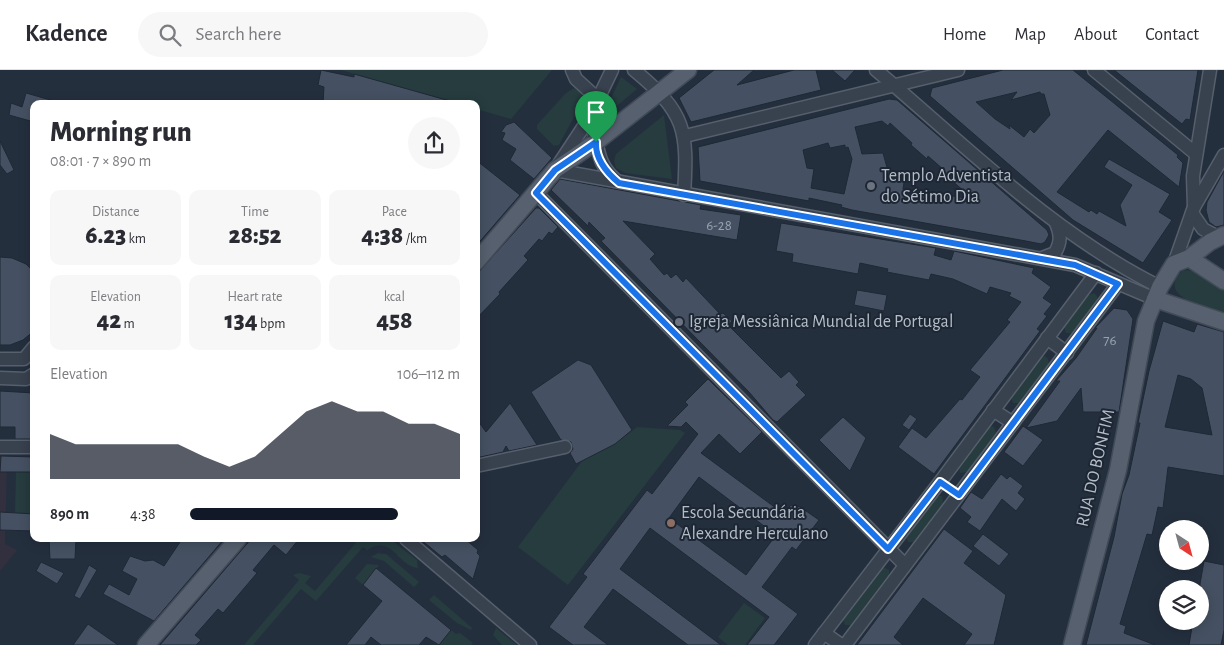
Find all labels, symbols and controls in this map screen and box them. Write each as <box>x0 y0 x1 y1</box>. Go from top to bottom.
search box <box>138 12 488 57</box>
icon: search <box>156 21 184 49</box>
text: Kadence <box>25 22 108 46</box>
text: Search here <box>196 25 281 44</box>
text: Home <box>943 26 986 44</box>
text: Map <box>1014 26 1046 44</box>
text: About <box>1074 26 1117 44</box>
text: Contact <box>1145 26 1199 44</box>
pin <box>575 91 617 142</box>
icon: arrive <box>582 98 610 126</box>
button: share <box>408 117 460 169</box>
text: Morning run <box>50 119 192 147</box>
text: 08:01 · 7 × 890 m <box>50 153 151 169</box>
place label: Templo Adventista do Sétimo Dia <box>881 167 1012 206</box>
marker: Templo Adventista do Sétimo Dia <box>865 180 877 192</box>
text: Distance <box>92 205 139 219</box>
text: Time <box>241 205 269 219</box>
text: Pace <box>382 205 407 219</box>
house number: 6-28 <box>706 218 732 233</box>
text: 6.23 <box>85 223 126 248</box>
text: 28:52 <box>228 223 282 248</box>
text: 4:38 <box>361 223 403 248</box>
text: km <box>126 232 146 246</box>
text: /km <box>403 232 427 246</box>
text: Elevation <box>90 290 141 304</box>
text: Heart rate <box>228 290 282 304</box>
text: kcal <box>384 290 405 304</box>
text: 42 <box>96 308 121 333</box>
text: 134 <box>225 308 258 333</box>
text: 458 <box>376 308 413 333</box>
place label: Igreja Messiânica Mundial de Portugal <box>689 313 953 331</box>
marker: Igreja Messiânica Mundial de Portugal <box>673 316 685 328</box>
text: m <box>121 317 135 331</box>
text: bpm <box>258 317 285 331</box>
house number: 76 <box>1103 333 1117 348</box>
text: Elevation <box>50 366 108 382</box>
text: 106–112 m <box>397 366 460 382</box>
street label: RUA DO BONFIM <box>1074 407 1118 529</box>
place label: Escola Secundária Alexandre Herculano <box>681 504 828 543</box>
text: 890 m <box>50 506 89 522</box>
text: 4:38 <box>130 506 156 522</box>
marker: Escola Secundária Alexandre Herculano <box>665 517 677 529</box>
north arrow <box>1159 520 1209 570</box>
map controls <box>1159 520 1209 630</box>
button: layers <box>1159 580 1209 630</box>

